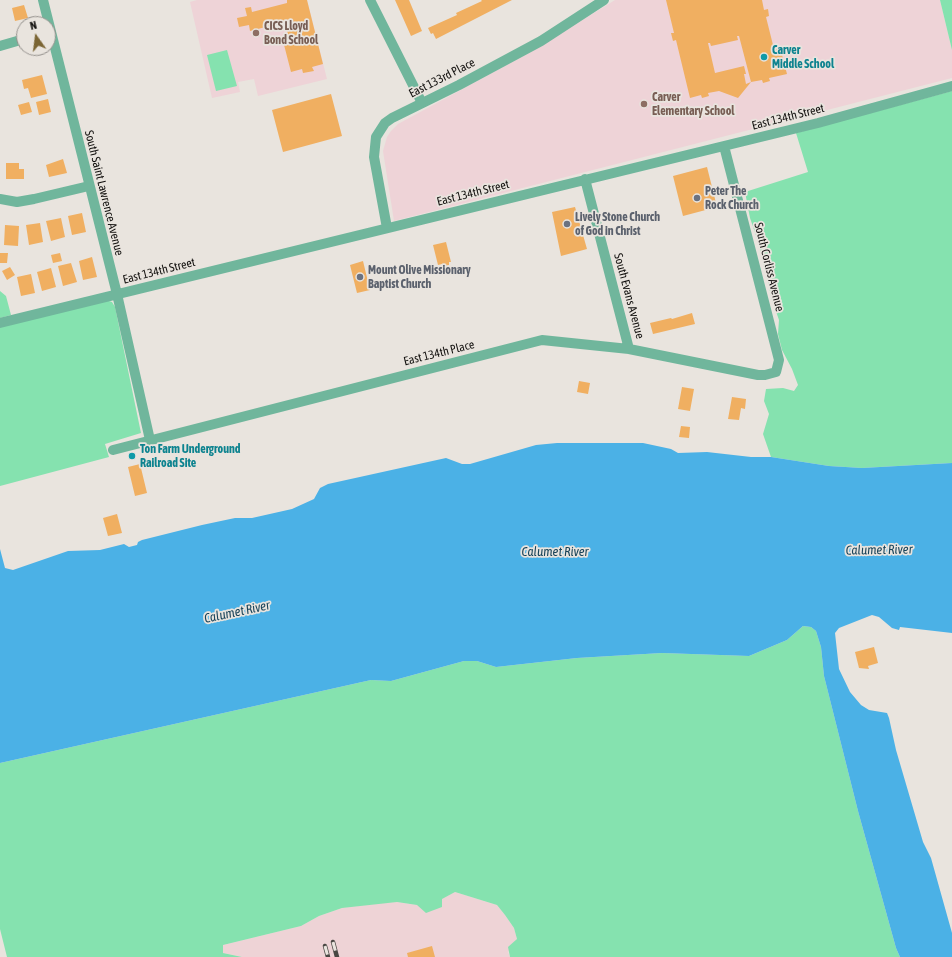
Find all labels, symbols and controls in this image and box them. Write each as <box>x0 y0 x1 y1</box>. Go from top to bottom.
north arrow <box>16 16 56 56</box>
text: N <box>29 19 38 32</box>
place label: CICS Lloyd Bond School <box>264 19 318 47</box>
marker: CICS Lloyd Bond School <box>251 28 261 38</box>
place label: Carver Middle School <box>772 43 834 71</box>
marker: Carver Middle School <box>759 52 769 62</box>
street label: East 133rd Place <box>407 55 477 101</box>
place label: Carver Elementary School <box>652 90 734 118</box>
marker: Carver Elementary School <box>639 99 649 109</box>
street label: East 134th Street <box>750 101 826 133</box>
street label: South Saint Lawrence Avenue <box>81 129 127 257</box>
street label: East 134th Street <box>435 177 511 209</box>
place label: Peter The Rock Church <box>705 184 759 212</box>
marker: Peter The Rock Church <box>692 193 702 203</box>
place label: Lively Stone Church of God in Christ <box>575 210 660 238</box>
marker: Lively Stone Church of God in Christ <box>562 219 572 229</box>
street label: South Corliss Avenue <box>751 221 787 313</box>
street label: South Evans Avenue <box>611 252 647 340</box>
street label: East 134th Street <box>121 255 197 287</box>
place label: Mount Olive Missionary Baptist Church <box>368 263 471 291</box>
marker: Mount Olive Missionary Baptist Church <box>355 272 365 282</box>
street label: East 134th Place <box>402 337 476 369</box>
place label: Ton Farm Underground Railroad Site <box>140 442 241 470</box>
marker: Ton Farm Underground Railroad Site <box>127 451 137 461</box>
water label: Calumet River <box>845 542 913 558</box>
water label: Calumet River <box>522 544 588 560</box>
water label: Calumet River <box>203 597 271 627</box>

